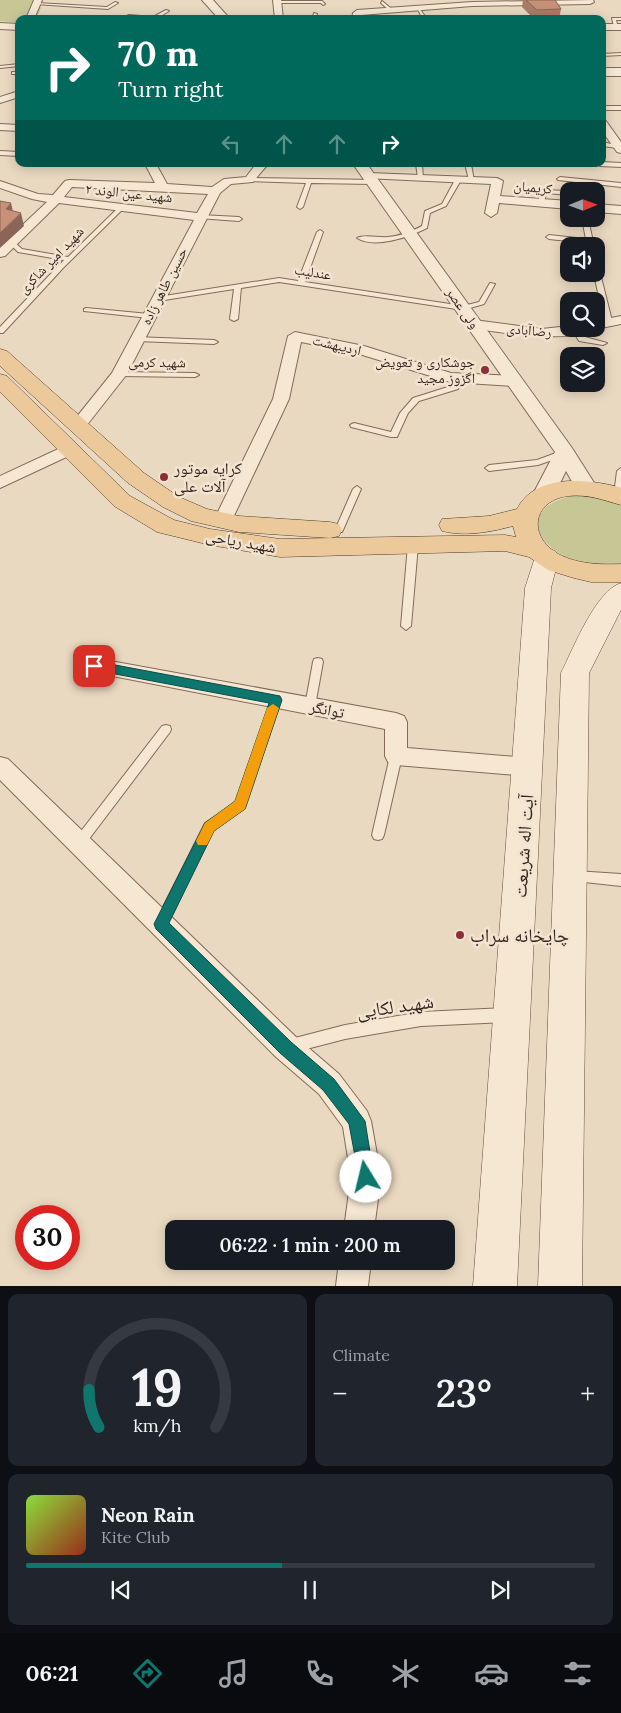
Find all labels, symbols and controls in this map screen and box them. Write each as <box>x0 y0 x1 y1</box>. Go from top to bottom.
text: 70 m <box>118 31 198 76</box>
icon: right <box>35 35 100 100</box>
text: Turn right <box>118 75 223 103</box>
icon: left <box>217 130 245 158</box>
icon: ahead <box>270 130 298 158</box>
icon: ahead <box>323 130 351 158</box>
icon: right <box>376 130 404 158</box>
street label: کریمیان <box>513 176 553 198</box>
street label: شهید عین الوند ۲ <box>85 179 173 207</box>
north arrow <box>560 182 605 228</box>
map controls <box>560 182 605 392</box>
street label: شهید امیر شاکری <box>14 223 88 297</box>
button: sound <box>560 237 605 282</box>
street label: حسین طاهر زاده <box>137 244 191 328</box>
street label: عندلیب <box>293 260 333 284</box>
street label: ولی عصر <box>442 283 484 332</box>
button: search <box>560 292 605 337</box>
street label: رضاآبادی <box>506 319 552 341</box>
street label: اردیبهشت <box>311 331 363 359</box>
button: layers <box>560 347 605 392</box>
street label: شهید کرمی <box>128 353 186 371</box>
place label: جوشکاری و تعویض اگزوز مجید <box>375 353 475 387</box>
marker: جوشکاری و تعویض اگزوز مجید <box>479 364 491 376</box>
place label: کرایه موتور آلات علی <box>173 458 242 497</box>
marker: کرایه موتور آلات علی <box>158 471 170 483</box>
street label: شهید ریاحی <box>204 525 278 558</box>
pin <box>73 645 115 687</box>
icon: arrive <box>80 652 108 680</box>
street label: توانگر <box>307 696 346 722</box>
street label: آیت اله شریعت <box>507 792 539 899</box>
place label: چایخانه سراب <box>470 923 569 947</box>
marker: چایخانه سراب <box>454 929 466 941</box>
street label: شهید لکایی <box>355 989 435 1023</box>
position arrow <box>339 1150 391 1202</box>
speed limit sign: 30 <box>15 1205 80 1270</box>
text: 06:22 · 1 min · 200 m <box>220 1233 400 1257</box>
text: Climate <box>333 1345 390 1365</box>
text: 19 <box>132 1354 183 1420</box>
text: 23° <box>436 1369 492 1417</box>
text: − <box>333 1376 347 1412</box>
text: + <box>580 1376 595 1412</box>
text: km/h <box>133 1414 182 1437</box>
text: Neon Rain <box>101 1503 195 1527</box>
text: Kite Club <box>101 1527 170 1547</box>
icon: previous <box>107 1576 135 1604</box>
icon: pause <box>296 1576 324 1604</box>
icon: next <box>486 1576 514 1604</box>
icon: directions <box>130 1656 165 1691</box>
icon: music <box>216 1656 251 1691</box>
icon: phone <box>302 1656 337 1691</box>
icon: climate <box>388 1656 423 1691</box>
icon: car <box>474 1656 509 1691</box>
icon: filters <box>560 1656 595 1691</box>
text: 06:21 <box>26 1659 78 1687</box>

